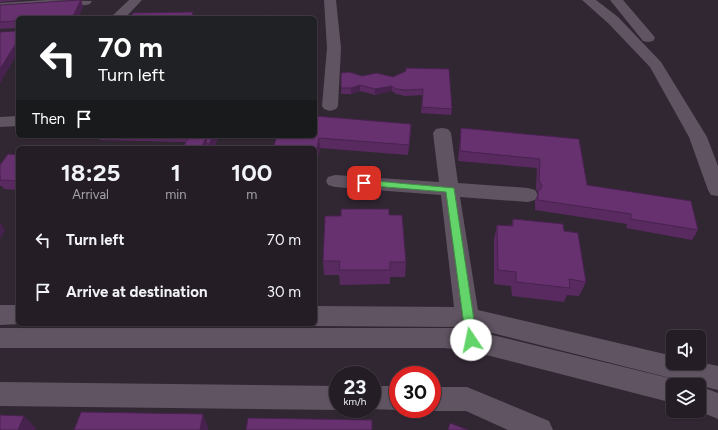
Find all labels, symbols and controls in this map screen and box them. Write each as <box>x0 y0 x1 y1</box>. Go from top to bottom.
text: 70 m <box>98 30 163 64</box>
icon: left <box>32 32 84 84</box>
text: Turn left <box>98 64 165 86</box>
icon: arrive <box>73 108 95 130</box>
text: Then <box>32 110 65 128</box>
text: 18:25 <box>61 158 121 187</box>
text: 1 <box>171 158 181 187</box>
text: 100 <box>231 158 272 187</box>
pin <box>347 166 381 200</box>
icon: arrive <box>353 172 375 194</box>
text: Arrival <box>72 187 109 202</box>
text: min <box>165 187 186 202</box>
text: m <box>246 187 257 202</box>
icon: left <box>32 229 54 251</box>
text: Turn left <box>66 231 124 249</box>
text: 70 m <box>267 231 301 249</box>
icon: arrive <box>32 281 54 303</box>
text: Arrive at destination <box>66 283 207 301</box>
text: 30 m <box>267 283 301 301</box>
position arrow <box>450 319 492 361</box>
map controls <box>666 330 706 418</box>
button: sound <box>666 330 706 370</box>
speed limit sign: 30 <box>389 366 441 418</box>
text: 23 <box>344 375 366 399</box>
button: layers <box>666 378 706 418</box>
text: km/h <box>344 395 366 408</box>

